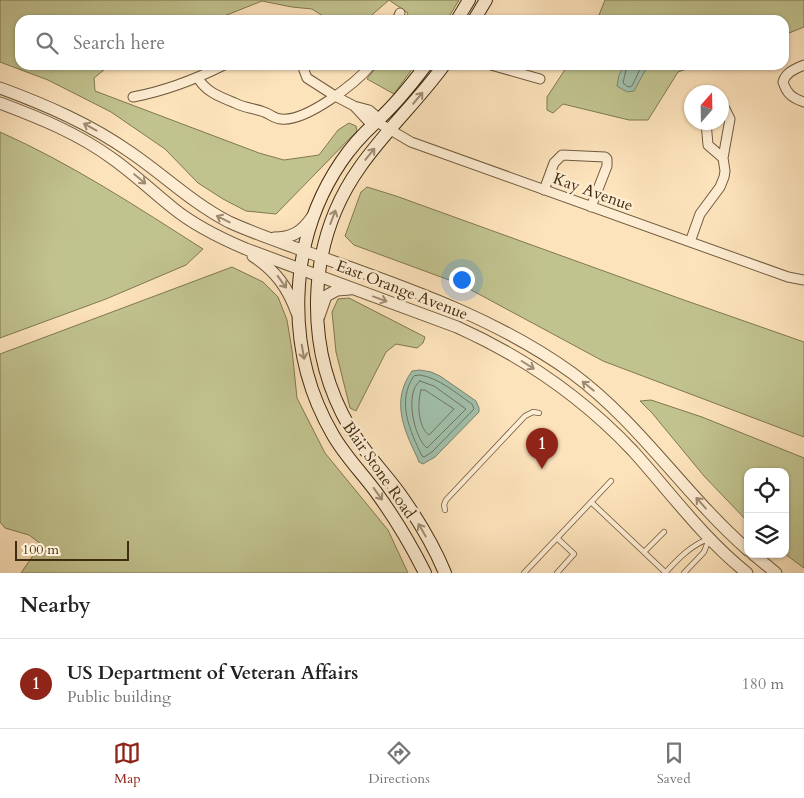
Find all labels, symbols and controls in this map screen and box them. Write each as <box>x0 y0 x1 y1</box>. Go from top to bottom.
search box <box>15 15 789 70</box>
icon: search <box>33 29 61 57</box>
text: Search here <box>73 30 165 56</box>
north arrow <box>684 85 729 130</box>
one-way arrow <box>412 92 424 105</box>
one-way arrow <box>82 122 97 132</box>
one-way arrow <box>365 148 376 161</box>
street label: Kay Avenue <box>550 167 636 217</box>
one-way arrow <box>133 174 146 185</box>
one-way arrow <box>329 210 338 225</box>
one-way arrow <box>216 214 231 223</box>
street label: East Orange Avenue <box>333 255 471 325</box>
your location <box>449 267 475 293</box>
one-way arrow <box>277 275 287 289</box>
one-way arrow <box>372 295 388 304</box>
one-way arrow <box>298 344 308 360</box>
one-way arrow <box>521 360 535 370</box>
one-way arrow <box>582 381 595 392</box>
street label: Blair Stone Road <box>337 417 421 523</box>
pin: 1 <box>526 428 558 469</box>
map controls <box>744 468 789 558</box>
button: locate <box>744 468 789 513</box>
one-way arrow <box>372 487 383 500</box>
one-way arrow <box>695 497 707 510</box>
button: layers <box>744 513 789 558</box>
one-way arrow <box>417 523 427 538</box>
scale bar <box>15 538 129 561</box>
text: 100 m <box>22 540 59 559</box>
text: Nearby <box>20 591 91 620</box>
text: US Department of Veteran Affairs <box>67 660 358 686</box>
text: 1 <box>32 673 40 695</box>
text: 180 m <box>742 673 784 695</box>
text: Public building <box>67 686 171 708</box>
tab: Map <box>113 739 141 788</box>
tab: Directions <box>368 739 430 788</box>
tab: Saved <box>657 739 691 788</box>

